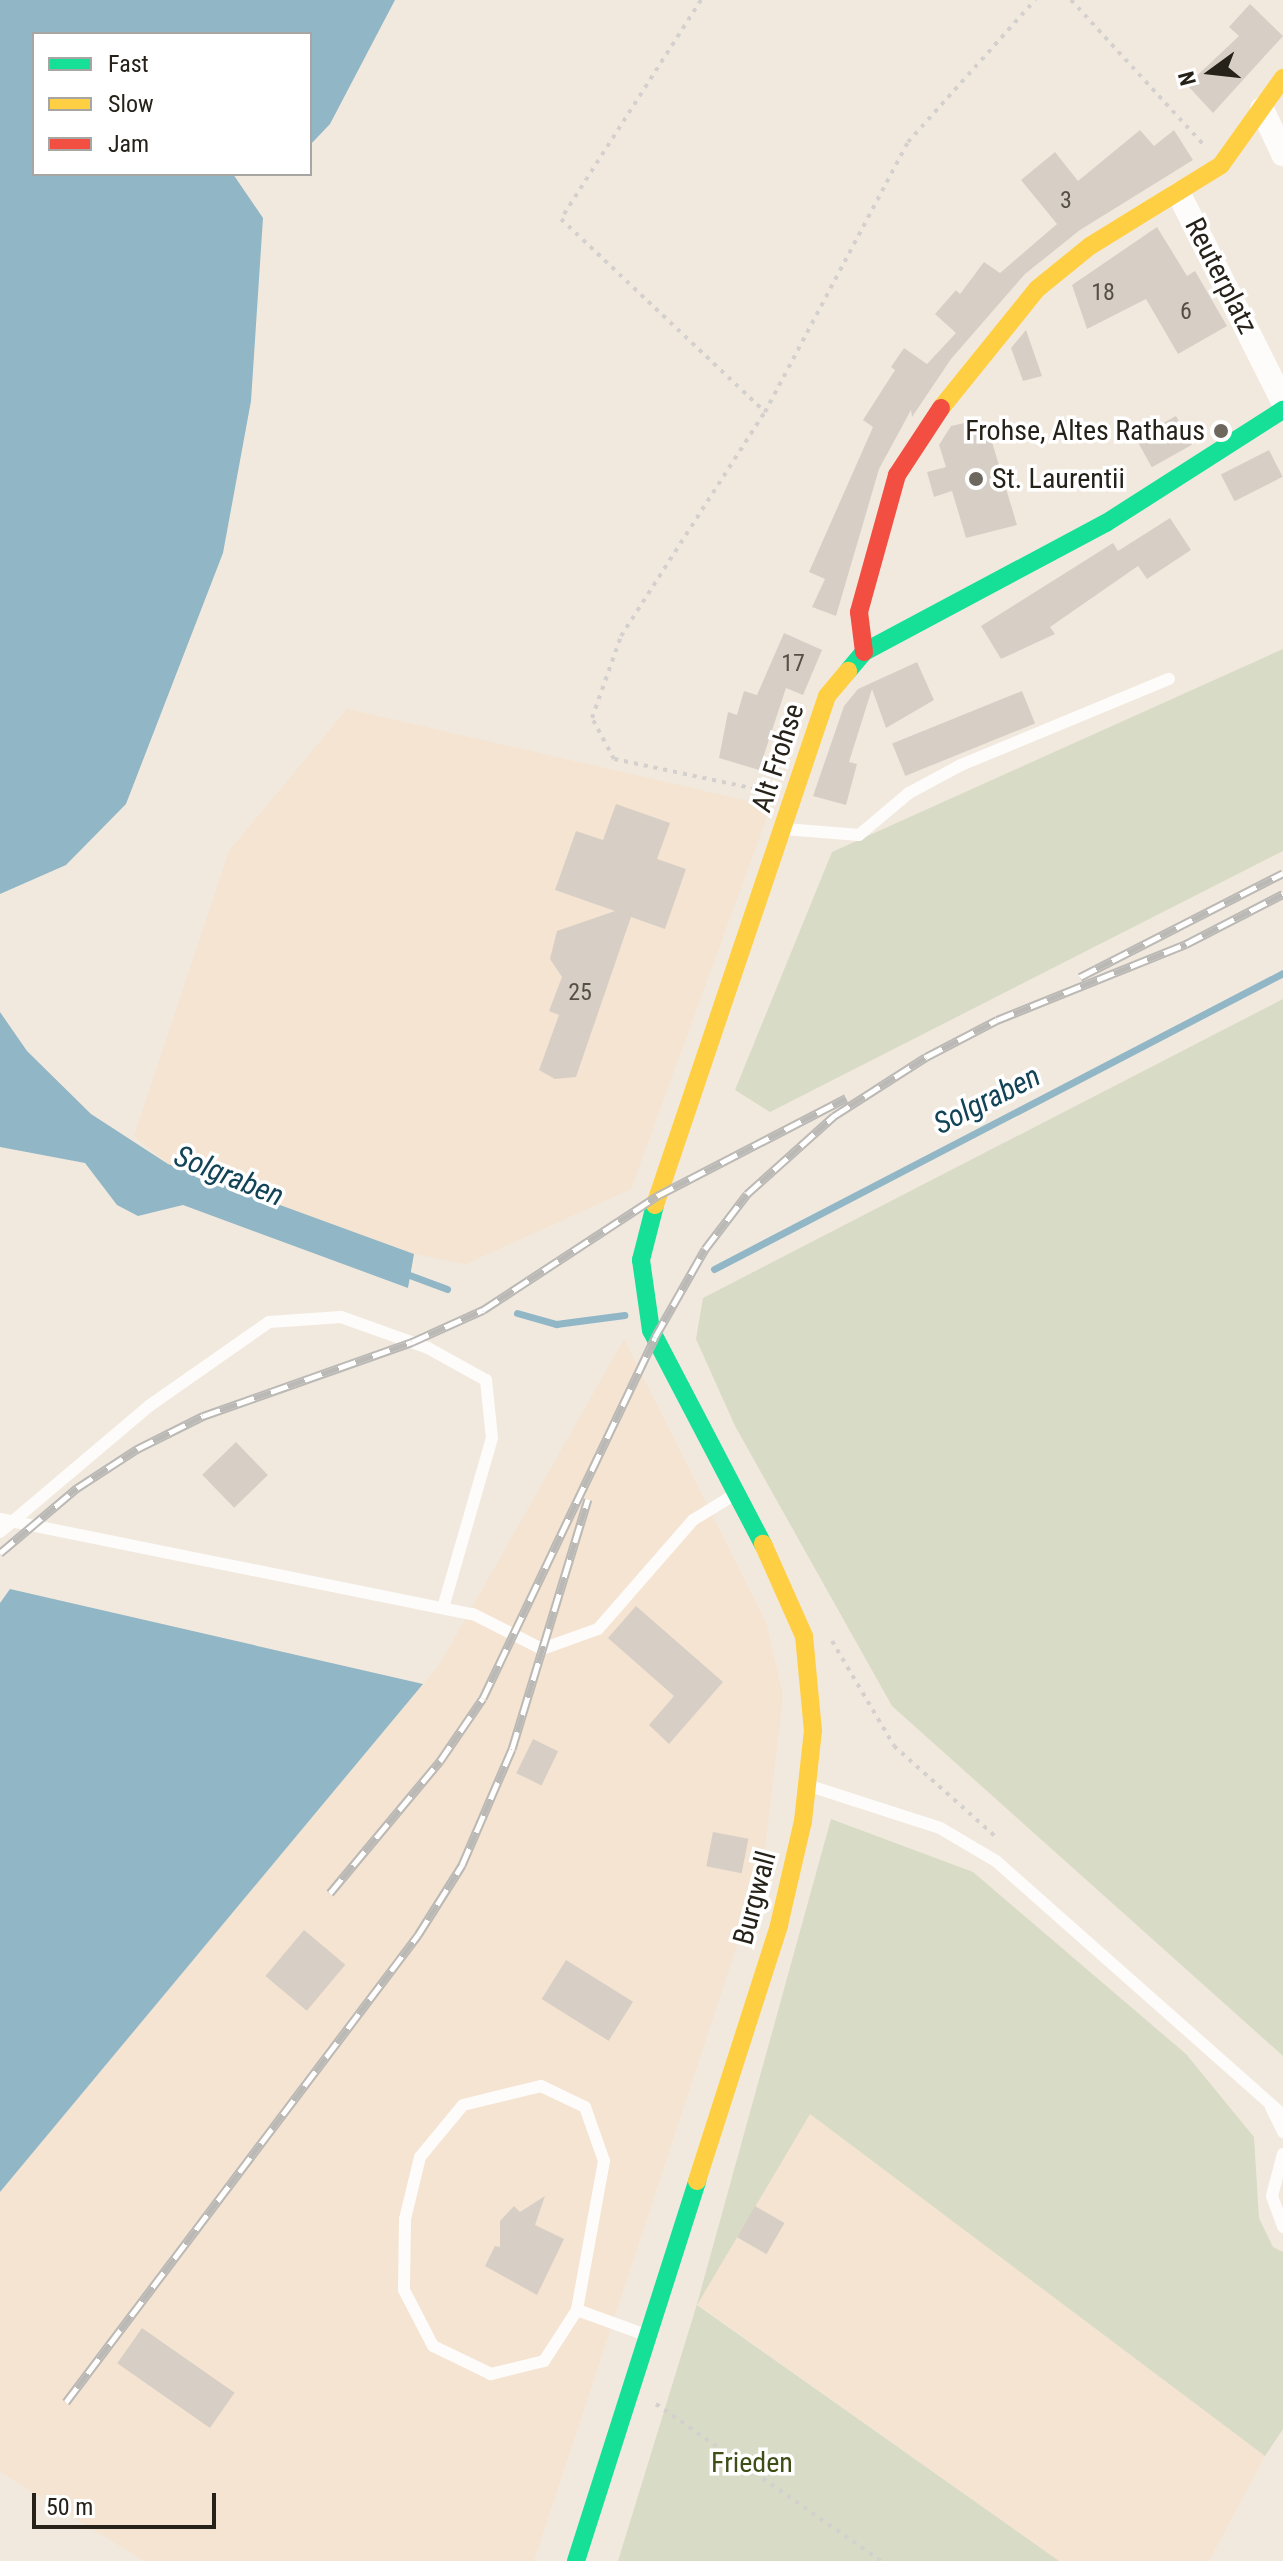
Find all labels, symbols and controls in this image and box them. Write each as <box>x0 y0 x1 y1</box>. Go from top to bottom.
legend <box>32 32 312 176</box>
north arrow <box>1171 32 1251 112</box>
text: Fast <box>108 50 149 78</box>
text: N <box>1174 69 1201 88</box>
text: Slow <box>108 90 154 118</box>
text: Jam <box>108 130 149 158</box>
house number: 3 <box>1060 187 1072 215</box>
street label: Reuterplatz <box>1178 212 1264 340</box>
house number: 18 <box>1091 279 1115 307</box>
house number: 6 <box>1180 298 1192 326</box>
place label: Frohse, Altes Rathaus <box>965 414 1205 448</box>
marker: Frohse, Altes Rathaus <box>1212 422 1230 440</box>
place label: St. Laurentii <box>992 462 1125 496</box>
marker: St. Laurentii <box>967 470 985 488</box>
house number: 17 <box>781 650 805 678</box>
street label: Alt Frohse <box>745 699 811 817</box>
house number: 25 <box>568 979 592 1007</box>
water label: Solgraben <box>928 1058 1046 1142</box>
water label: Solgraben <box>169 1138 289 1214</box>
street label: Burgwall <box>726 1848 784 1948</box>
park label: Frieden <box>711 2446 793 2480</box>
scale bar <box>36 2477 220 2527</box>
text: 50 m <box>46 2493 93 2521</box>

